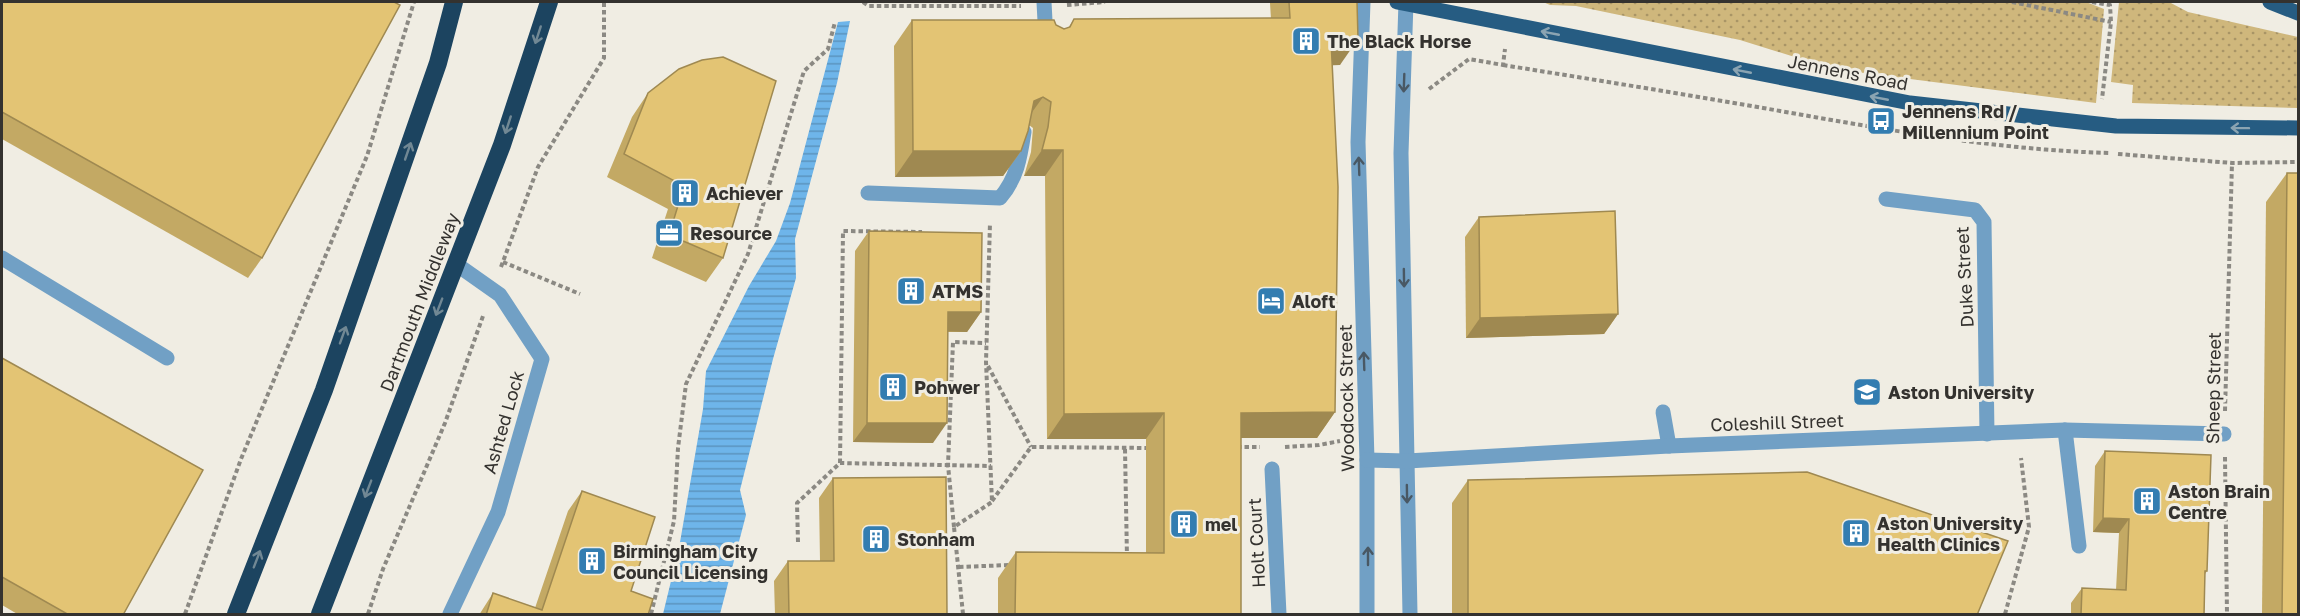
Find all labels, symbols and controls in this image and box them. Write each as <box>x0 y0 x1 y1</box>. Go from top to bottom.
building icon: The Black Horse <box>1290 25 1322 57</box>
one-way arrow <box>531 26 542 44</box>
one-way arrow <box>1541 27 1561 38</box>
place label: The Black Horse <box>1327 30 1472 52</box>
street label: Jennens Road <box>1786 50 1910 94</box>
one-way arrow <box>1732 65 1752 76</box>
one-way arrow <box>1398 73 1409 93</box>
one-way arrow <box>1869 92 1889 103</box>
place label: Jennens Rd / Millennium Point <box>1902 100 2049 143</box>
bus stop icon: Jennens Rd / Millennium Point <box>1865 105 1897 137</box>
one-way arrow <box>502 115 513 134</box>
one-way arrow <box>2231 122 2251 133</box>
one-way arrow <box>403 142 414 161</box>
one-way arrow <box>1353 157 1365 177</box>
building icon: Achiever <box>669 177 701 209</box>
place label: Achiever <box>706 182 783 204</box>
street label: Dartmouth Middleway <box>375 209 463 395</box>
office icon: Resource <box>653 217 685 249</box>
place label: Resource <box>690 222 773 244</box>
street label: Duke Street <box>1950 226 1978 328</box>
one-way arrow <box>1398 268 1409 288</box>
building icon: ATMS <box>895 275 927 307</box>
place label: ATMS <box>932 280 983 302</box>
hotel icon: Aloft <box>1255 285 1287 317</box>
place label: Aloft <box>1292 290 1335 312</box>
one-way arrow <box>433 298 444 316</box>
street label: Woodcock Street <box>1334 324 1358 472</box>
one-way arrow <box>339 326 350 345</box>
street label: Sheep Street <box>2201 332 2225 444</box>
one-way arrow <box>1359 352 1370 372</box>
street label: Ashted Lock <box>478 368 528 476</box>
building icon: Pohwer <box>877 371 909 403</box>
place label: Pohwer <box>914 376 980 398</box>
school or university icon: Aston University <box>1851 376 1883 408</box>
place label: Aston University <box>1888 381 2034 403</box>
street label: Coleshill Street <box>1710 409 1844 435</box>
one-way arrow <box>362 479 373 498</box>
place label: Aston Brain Centre <box>2168 480 2270 523</box>
one-way arrow <box>1402 484 1413 504</box>
building icon: Aston Brain Centre <box>2131 485 2163 517</box>
street label: Holt Court <box>1243 497 1269 589</box>
building icon: mel <box>1168 508 1200 540</box>
place label: Aston University Health Clinics <box>1877 512 2023 555</box>
place label: mel <box>1205 513 1237 535</box>
building icon: Aston University Health Clinics <box>1840 517 1872 549</box>
building icon: Stonham <box>860 523 892 555</box>
place label: Stonham <box>897 528 975 550</box>
place label: Birmingham City Council Licensing <box>613 540 768 583</box>
building icon: Birmingham City Council Licensing <box>576 545 608 577</box>
one-way arrow <box>1362 547 1374 567</box>
one-way arrow <box>252 550 263 569</box>

